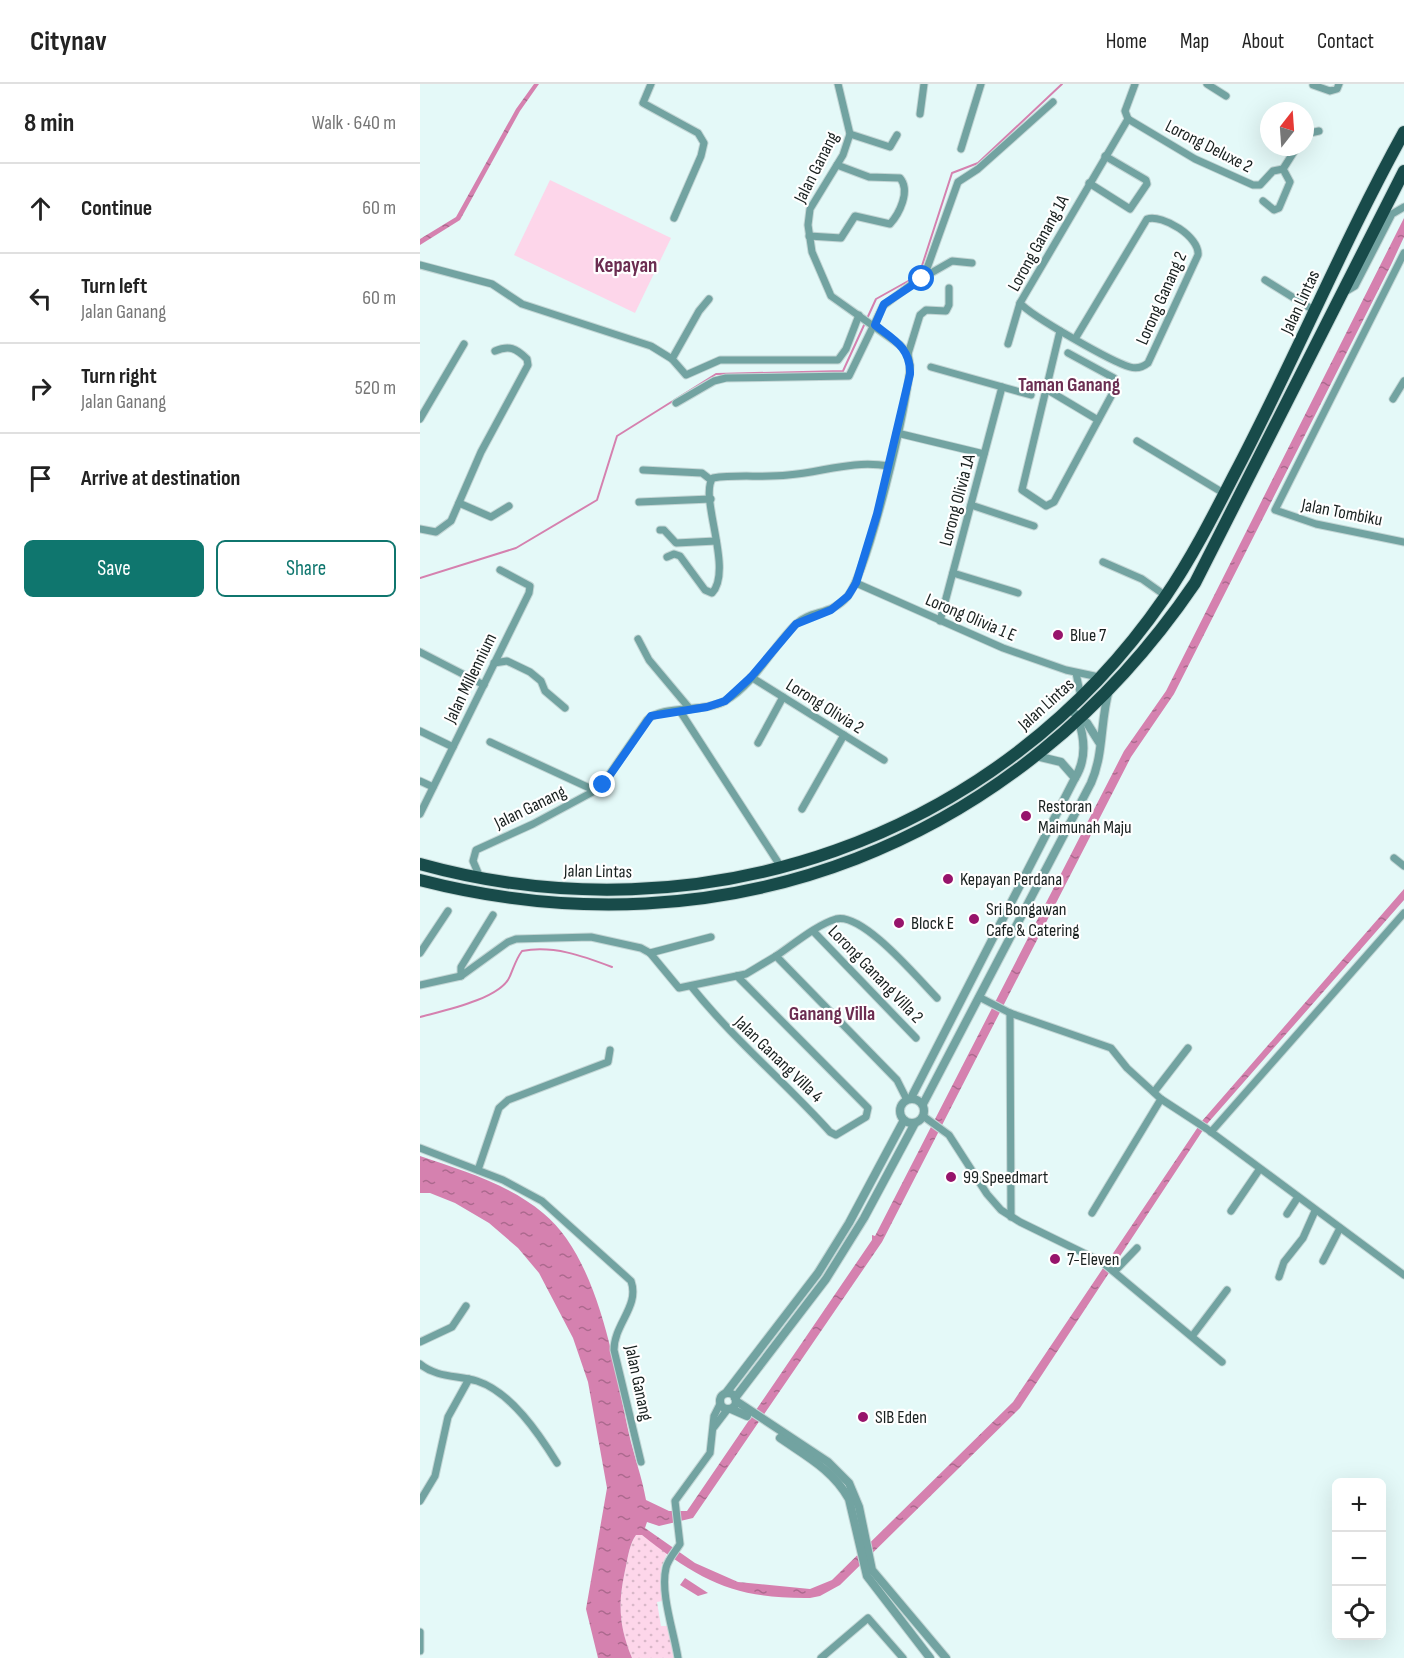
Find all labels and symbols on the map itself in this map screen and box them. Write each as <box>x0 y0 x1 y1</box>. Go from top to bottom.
north arrow <box>1260 102 1314 156</box>
street label: Lorong Deluxe 2 <box>1162 116 1256 177</box>
street label: Jalan Ganang <box>789 128 843 207</box>
street label: Lorong Ganang 1A <box>1003 191 1074 295</box>
street label: Lorong Ganang 2 <box>1132 248 1191 348</box>
district label: Kepayan <box>595 253 657 278</box>
route start <box>908 265 934 291</box>
street label: Jalan Lintas <box>1276 267 1324 338</box>
district label: Taman Ganang <box>1018 373 1121 397</box>
street label: Lorong Olivia 1A <box>935 452 980 548</box>
street label: Jalan Tombiku <box>1299 494 1384 531</box>
street label: Lorong Olivia 1 E <box>922 589 1019 646</box>
place label: Blue 7 <box>1070 625 1107 646</box>
marker: Blue 7 <box>1051 628 1065 642</box>
street label: Jalan Millennium <box>439 630 501 727</box>
street label: Lorong Olivia 2 <box>782 674 867 739</box>
street label: Jalan Lintas <box>1013 674 1079 736</box>
route end <box>589 771 615 797</box>
street label: Jalan Ganang <box>490 781 569 834</box>
place label: Restoran Maimunah Maju <box>1038 796 1132 838</box>
marker: Restoran Maimunah Maju <box>1019 809 1033 823</box>
street label: Jalan Lintas <box>563 860 632 883</box>
place label: Kepayan Perdana <box>960 869 1062 890</box>
marker: Kepayan Perdana <box>941 872 955 886</box>
place label: Sri Bongawan Cafe & Catering <box>986 899 1080 941</box>
marker: Sri Bongawan Cafe & Catering <box>967 912 981 926</box>
place label: Block E <box>911 913 954 934</box>
marker: Block E <box>892 916 906 930</box>
street label: Lorong Ganang Villa 2 <box>824 921 928 1027</box>
district label: Ganang Villa <box>789 1001 875 1025</box>
street label: Jalan Ganang Villa 4 <box>729 1011 828 1107</box>
place label: 99 Speedmart <box>963 1167 1049 1188</box>
marker: 99 Speedmart <box>944 1170 958 1184</box>
place label: 7-Eleven <box>1067 1249 1120 1270</box>
marker: 7-Eleven <box>1048 1252 1062 1266</box>
street label: Jalan Ganang <box>620 1342 657 1423</box>
place label: SIB Eden <box>875 1407 927 1428</box>
marker: SIB Eden <box>856 1410 870 1424</box>

